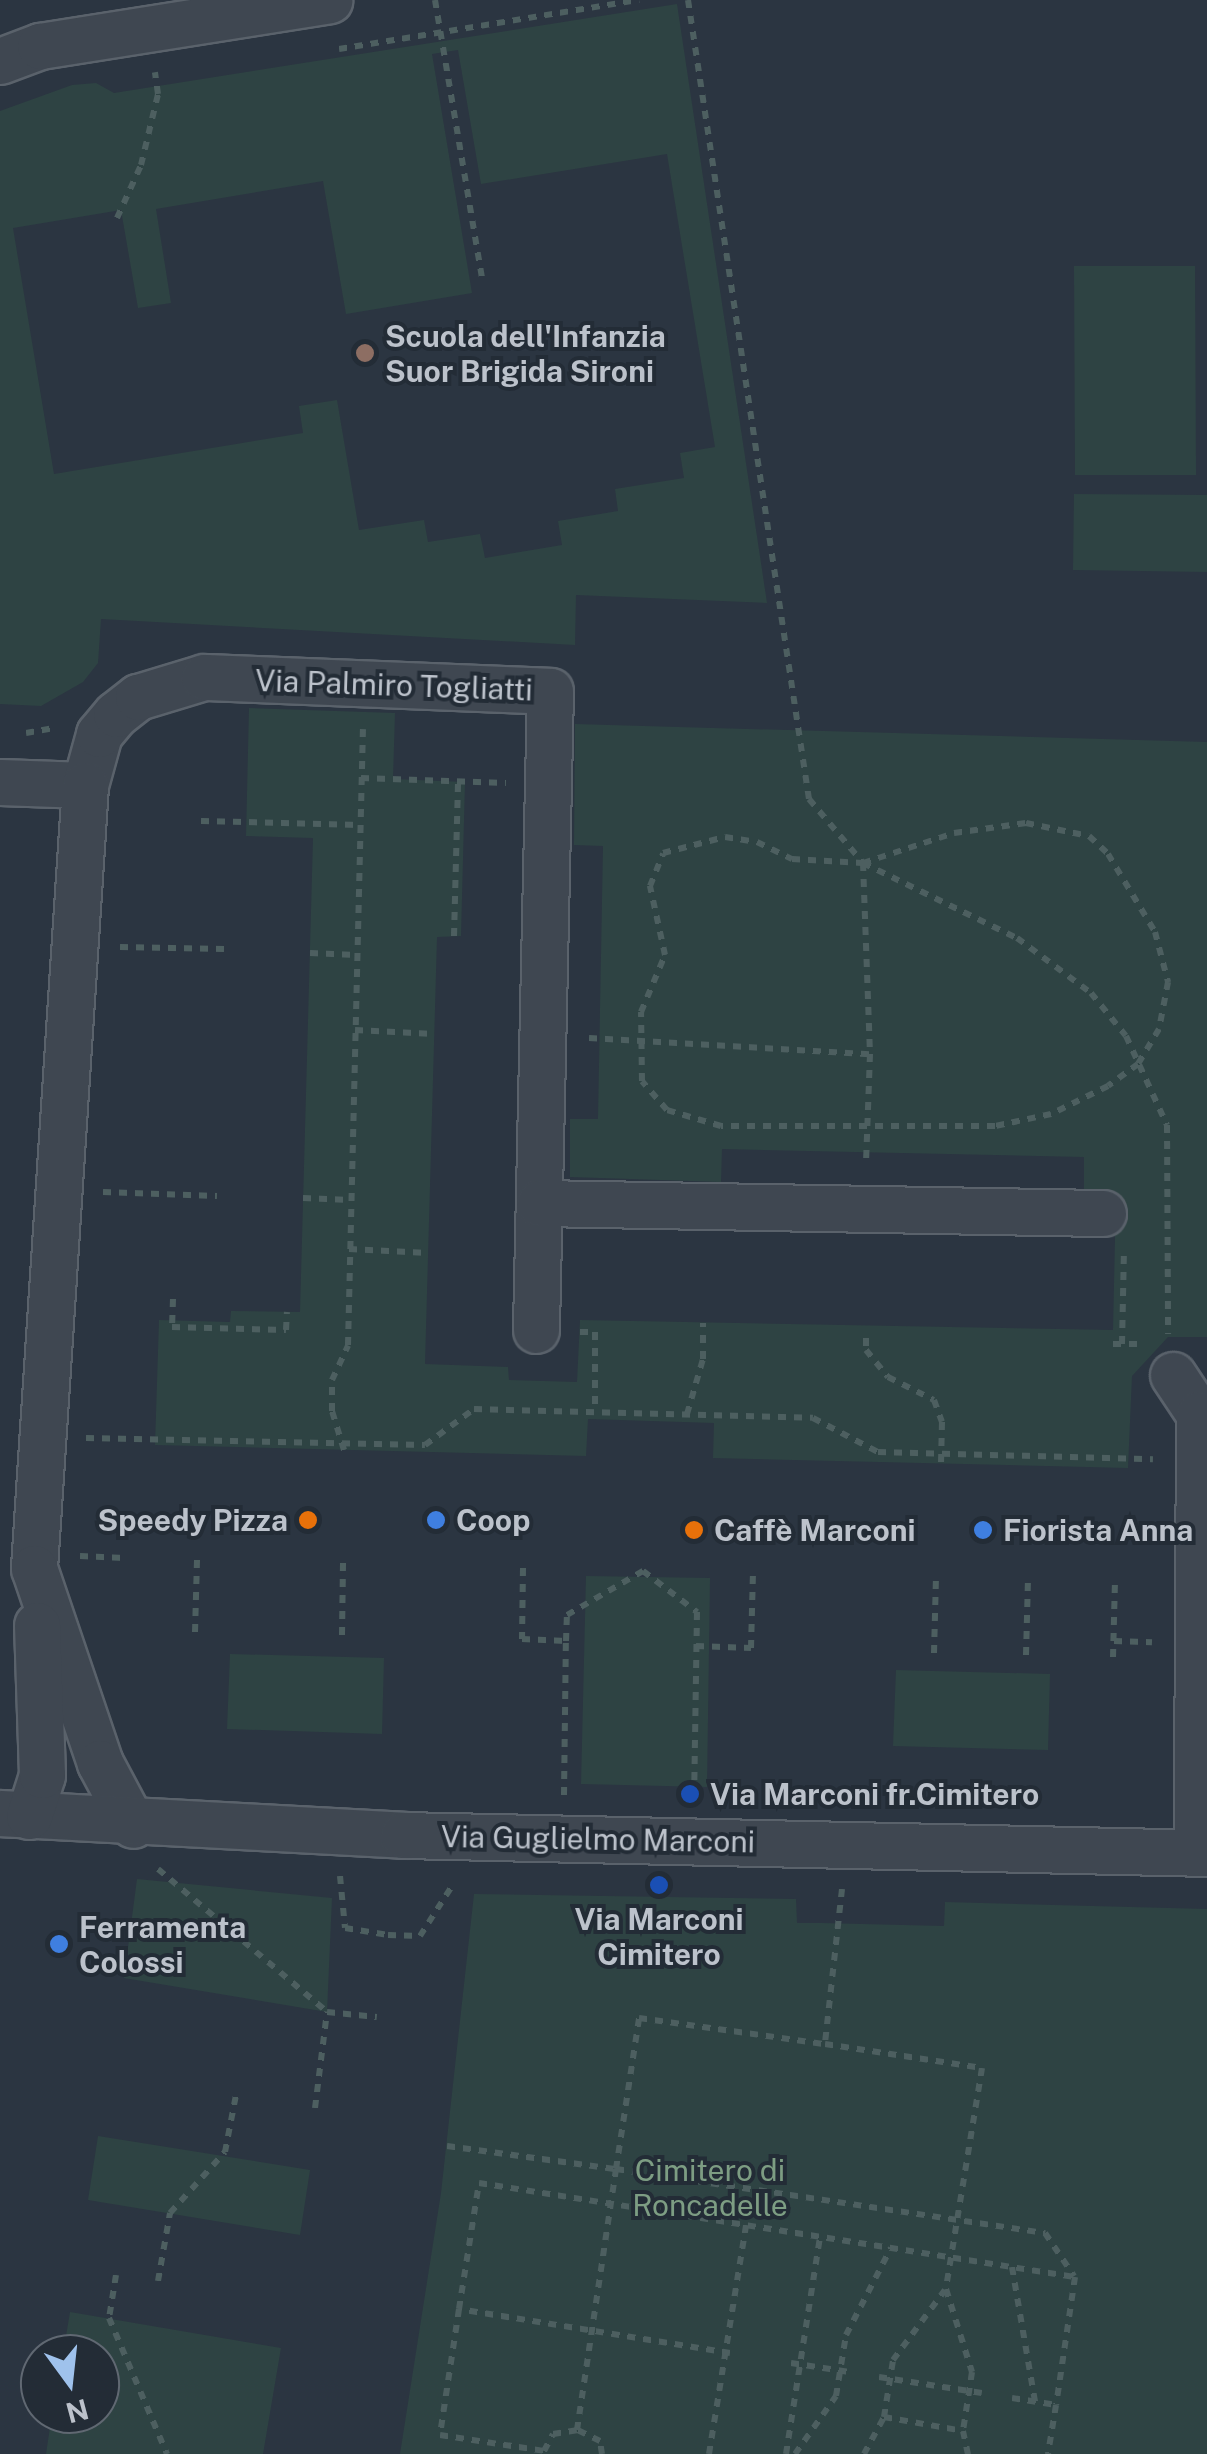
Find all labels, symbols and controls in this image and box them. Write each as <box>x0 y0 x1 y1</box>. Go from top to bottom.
place label: Scuola dell'Infanzia Suor Brigida Sironi <box>385 318 666 388</box>
marker: Scuola dell'Infanzia Suor Brigida Sironi <box>354 342 376 364</box>
street label: Via Palmiro Togliatti <box>254 662 534 708</box>
place label: Speedy Pizza <box>97 1502 288 1538</box>
place label: Coop <box>456 1502 530 1538</box>
marker: Speedy Pizza <box>297 1509 319 1531</box>
marker: Coop <box>425 1509 447 1531</box>
place label: Caffè Marconi <box>714 1512 916 1548</box>
place label: Fiorista Anna <box>1003 1512 1193 1548</box>
marker: Caffè Marconi <box>683 1519 705 1541</box>
marker: Fiorista Anna <box>972 1519 994 1541</box>
place label: Via Marconi fr.Cimitero <box>710 1776 1039 1812</box>
marker: Via Marconi fr.Cimitero <box>679 1783 701 1805</box>
street label: Via Guglielmo Marconi <box>440 1818 756 1860</box>
marker: Via Marconi Cimitero <box>648 1874 670 1896</box>
place label: Via Marconi Cimitero <box>574 1901 744 1972</box>
place label: Ferramenta Colossi <box>79 1909 246 1980</box>
marker: Ferramenta Colossi <box>48 1933 70 1955</box>
park label: Cimitero di Roncadelle <box>632 2152 788 2222</box>
north arrow <box>20 2334 120 2434</box>
text: N <box>63 2393 92 2430</box>

